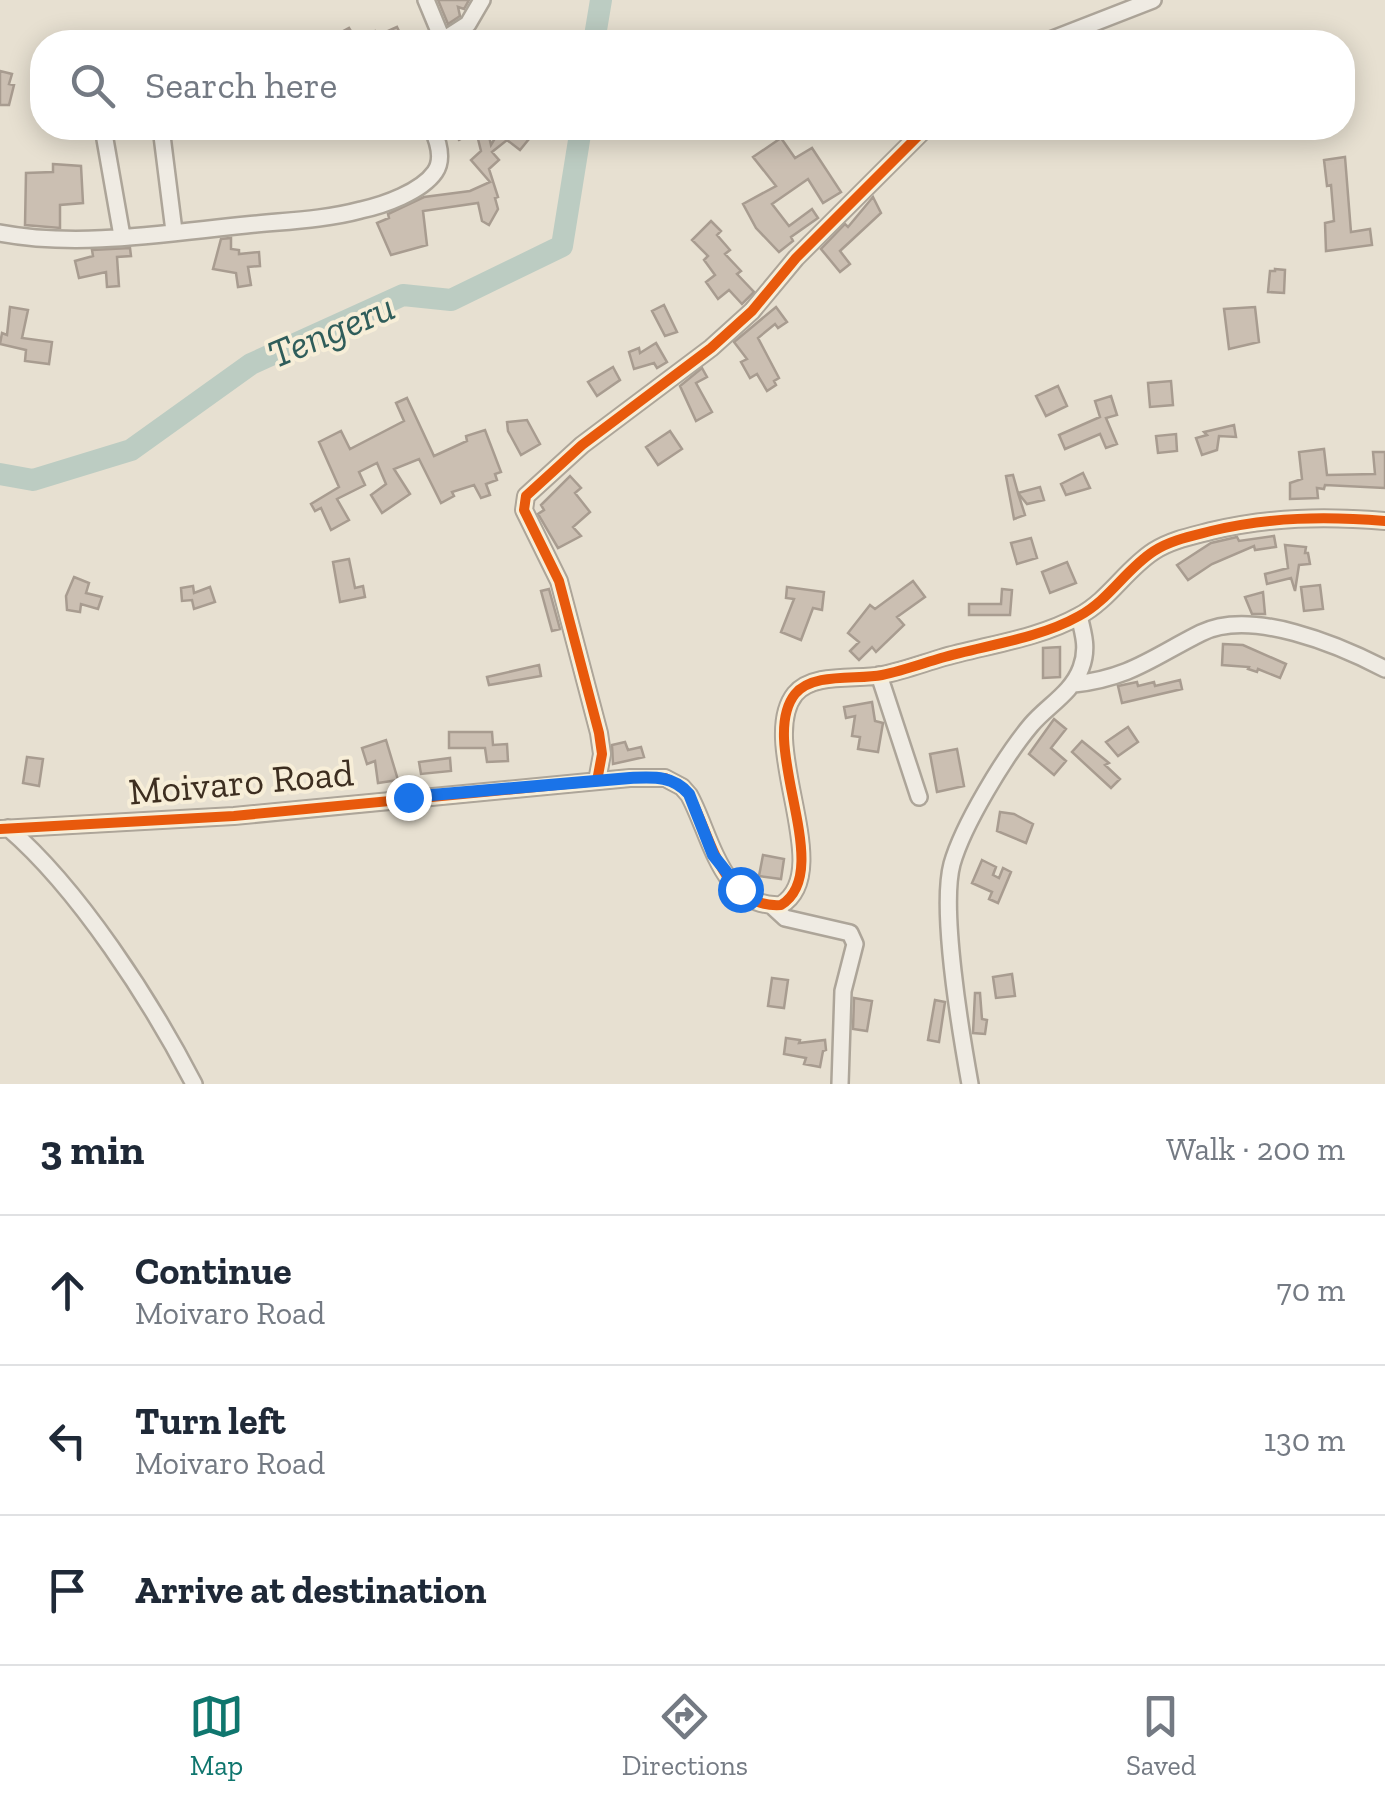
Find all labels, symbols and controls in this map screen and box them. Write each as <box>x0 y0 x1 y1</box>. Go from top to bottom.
search box <box>30 30 1355 140</box>
icon: search <box>65 58 120 113</box>
text: Search here <box>145 62 337 108</box>
water label: Tengeru <box>261 282 401 378</box>
street label: Moivaro Road <box>127 749 356 815</box>
route end <box>386 775 432 821</box>
route start <box>718 867 764 913</box>
text: 3 min <box>40 1124 145 1175</box>
text: Walk · 200 m <box>1166 1130 1345 1168</box>
text: Continue <box>135 1248 292 1294</box>
icon: ahead <box>40 1263 95 1318</box>
text: 70 m <box>1277 1271 1345 1309</box>
text: Moivaro Road <box>135 1294 325 1332</box>
text: Turn left <box>135 1398 286 1444</box>
icon: left <box>40 1413 95 1468</box>
text: 130 m <box>1264 1421 1345 1459</box>
text: Moivaro Road <box>135 1444 325 1482</box>
icon: arrive <box>40 1563 95 1618</box>
text: Arrive at destination <box>135 1567 486 1613</box>
tab: Map <box>189 1689 244 1782</box>
tab: Directions <box>622 1689 748 1782</box>
tab: Saved <box>1126 1689 1196 1782</box>

